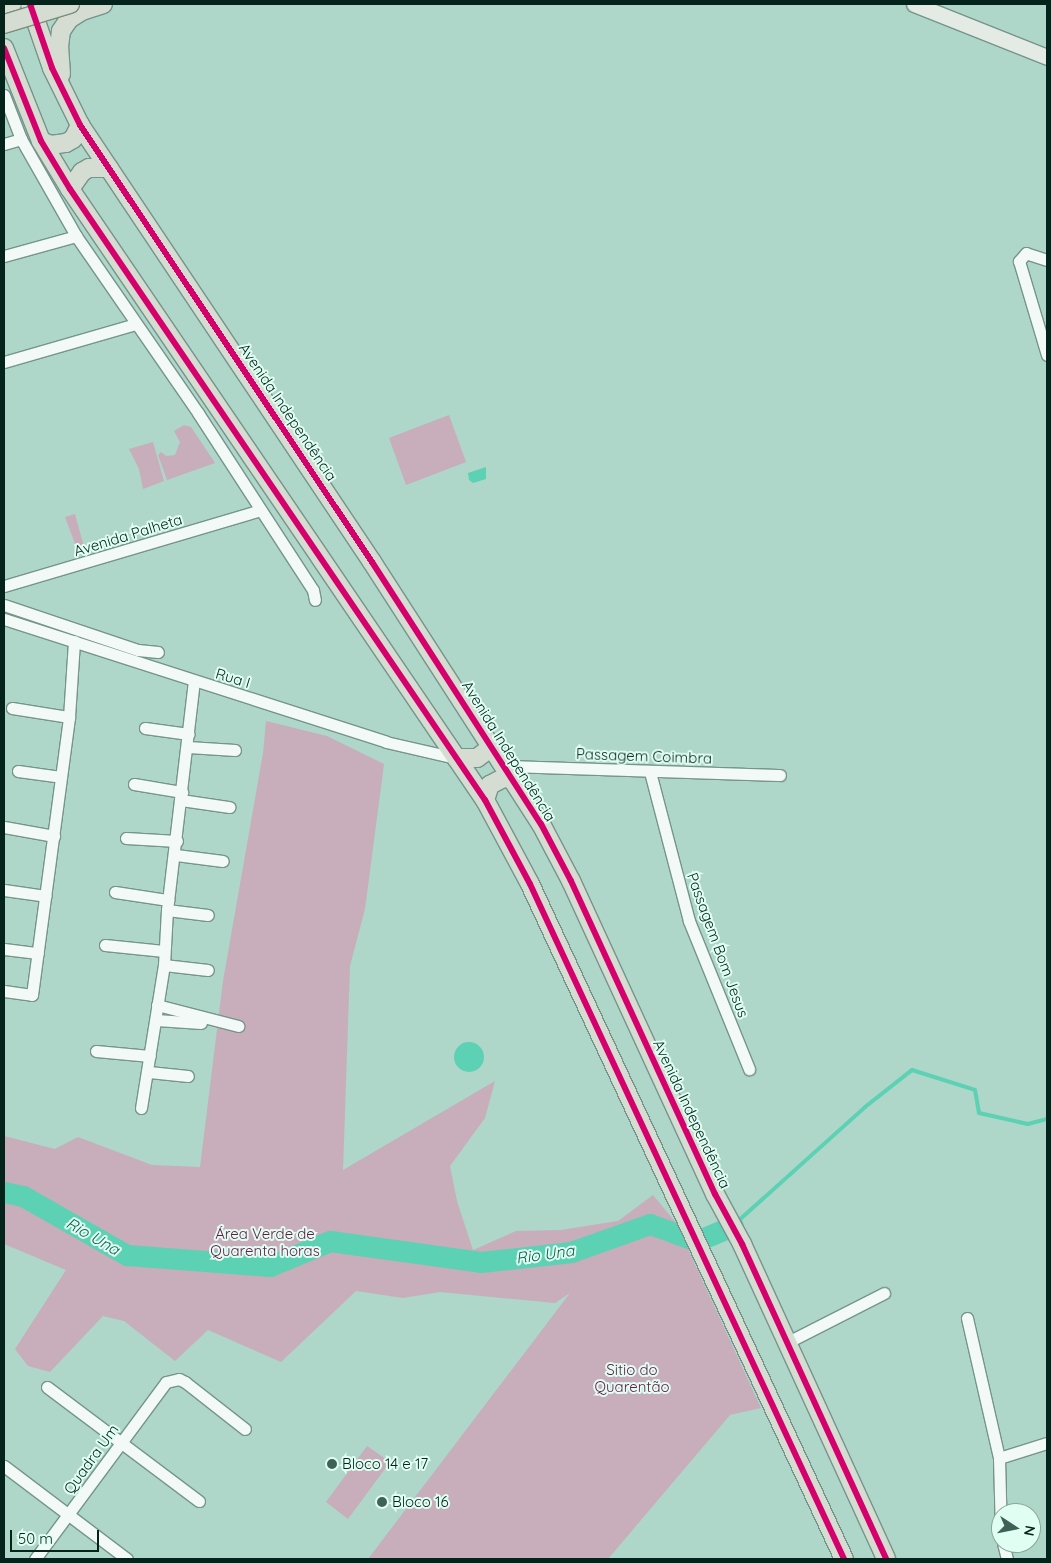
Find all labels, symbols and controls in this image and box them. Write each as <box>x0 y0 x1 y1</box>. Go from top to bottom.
street label: Avenida Independência <box>235 340 341 484</box>
street label: Avenida Palheta <box>72 510 184 560</box>
street label: Rua I <box>213 664 253 692</box>
street label: Avenida Independência <box>458 677 560 825</box>
street label: Passagem Coimbra <box>576 745 712 767</box>
street label: Passagem Bom Jesus <box>683 870 753 1020</box>
street label: Avenida Independência <box>650 1037 734 1191</box>
water label: Rio Una <box>63 1213 123 1259</box>
park label: Área Verde de Quarenta horas <box>210 1224 320 1259</box>
water label: Rio Una <box>515 1240 575 1268</box>
park label: Sitio do Quarentão <box>594 1360 670 1395</box>
street label: Quadra Um <box>60 1421 122 1497</box>
place label: Bloco 14 e 17 <box>342 1455 428 1473</box>
marker: Bloco 14 e 17 <box>326 1458 338 1470</box>
place label: Bloco 16 <box>392 1493 449 1511</box>
marker: Bloco 16 <box>376 1496 388 1508</box>
north arrow <box>991 1503 1041 1553</box>
scale bar <box>12 1520 101 1552</box>
text: N <box>1020 1524 1040 1537</box>
text: 50 m <box>18 1529 53 1548</box>

